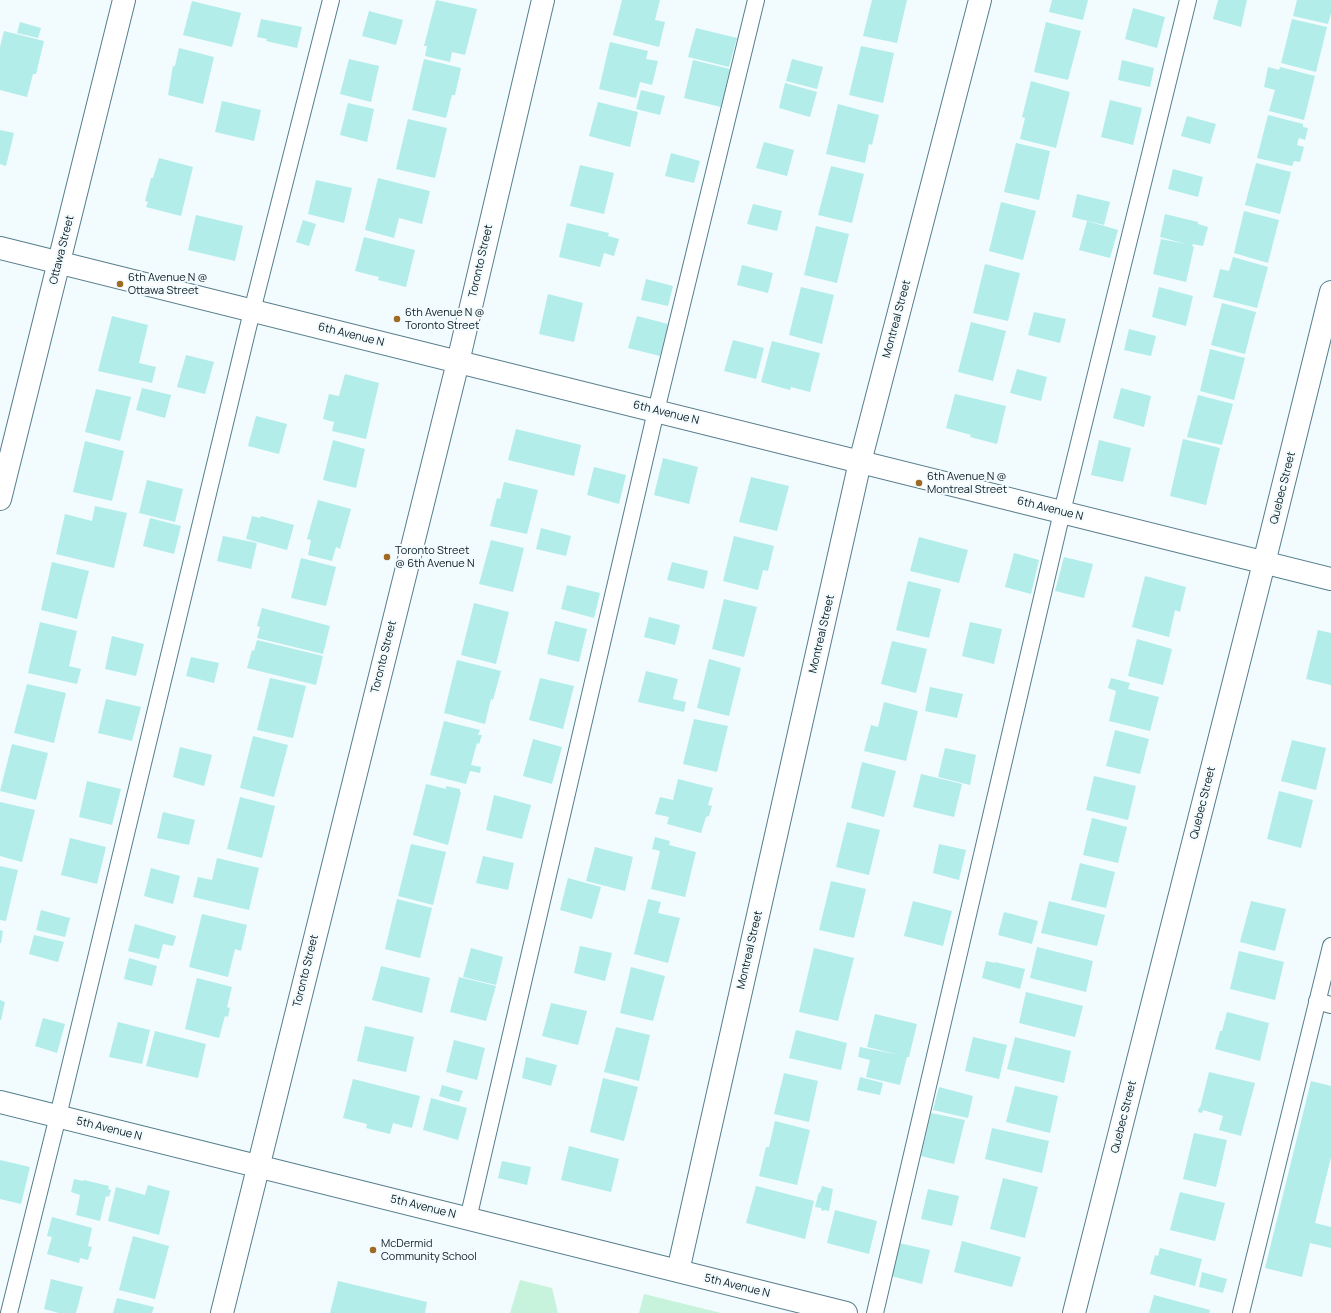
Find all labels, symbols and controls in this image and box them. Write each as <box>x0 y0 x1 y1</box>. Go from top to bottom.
street label: Ottawa Street <box>47 214 77 286</box>
street label: Toronto Street <box>466 223 496 299</box>
place label: 6th Avenue N @ Ottawa Street <box>128 271 207 297</box>
marker: 6th Avenue N @ Ottawa Street <box>115 279 125 289</box>
street label: Montreal Street <box>880 279 914 359</box>
place label: 6th Avenue N @ Toronto Street <box>405 306 484 332</box>
marker: 6th Avenue N @ Toronto Street <box>392 314 402 324</box>
street label: 6th Avenue N <box>317 320 385 350</box>
street label: 6th Avenue N <box>632 398 700 428</box>
street label: Quebec Street <box>1268 450 1298 526</box>
place label: 6th Avenue N @ Montreal Street <box>927 470 1007 496</box>
marker: 6th Avenue N @ Montreal Street <box>914 478 924 488</box>
street label: 6th Avenue N <box>1016 494 1084 524</box>
place label: Toronto Street @ 6th Avenue N <box>395 544 474 570</box>
marker: Toronto Street @ 6th Avenue N <box>382 552 392 562</box>
street label: Montreal Street <box>807 594 837 674</box>
street label: Toronto Street <box>369 619 399 695</box>
street label: Quebec Street <box>1188 765 1218 841</box>
street label: Montreal Street <box>735 910 765 990</box>
street label: Toronto Street <box>291 933 321 1009</box>
street label: Quebec Street <box>1109 1079 1139 1155</box>
street label: 5th Avenue N <box>75 1115 143 1143</box>
street label: 5th Avenue N <box>389 1193 457 1221</box>
place label: McDermid Community School <box>381 1237 477 1263</box>
marker: McDermid Community School <box>368 1245 378 1255</box>
street label: 5th Avenue N <box>703 1272 771 1300</box>

